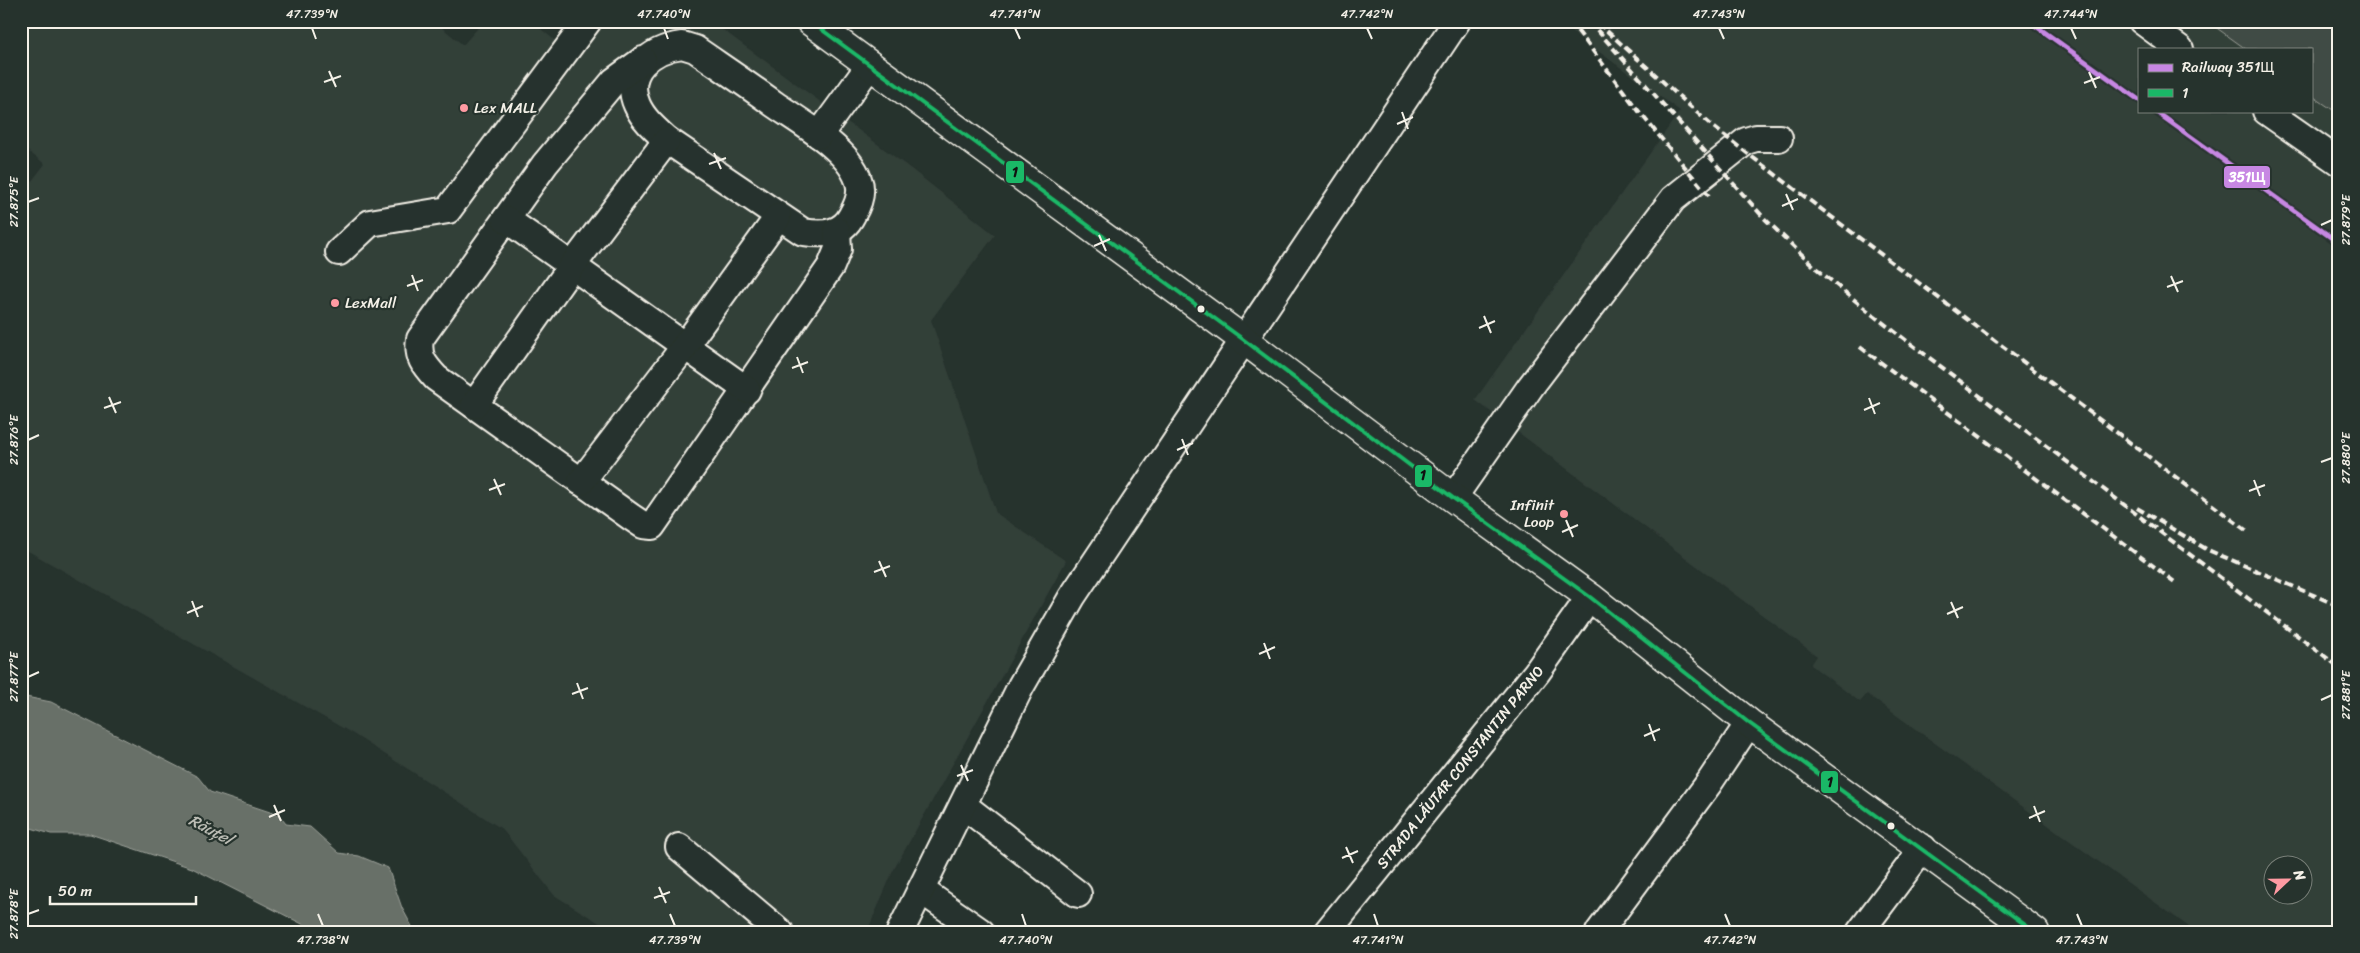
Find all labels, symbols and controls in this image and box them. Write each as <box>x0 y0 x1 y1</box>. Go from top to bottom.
text: 47.739°N <box>286 3 339 25</box>
text: 47.740°N <box>637 3 691 25</box>
text: 47.741°N <box>990 3 1041 25</box>
text: 47.742°N <box>1341 3 1394 25</box>
text: 47.743°N <box>1693 3 1746 25</box>
text: 47.744°N <box>2044 3 2098 25</box>
legend <box>2138 48 2312 112</box>
text: Railway 351Щ <box>2182 54 2274 80</box>
text: 1 <box>2182 80 2188 106</box>
place label: Lex MALL <box>474 95 537 121</box>
marker: Lex MALL <box>458 102 470 114</box>
line badge: 1 <box>1005 160 1025 184</box>
text: 1 <box>1012 160 1018 185</box>
line badge: 351Щ <box>2223 165 2271 189</box>
text: 351Щ <box>2228 165 2266 190</box>
text: 27.875°E <box>3 175 25 227</box>
text: 27.879°E <box>2335 193 2357 245</box>
place label: LexMall <box>345 290 397 316</box>
marker: LexMall <box>329 297 341 309</box>
unlabelled marker <box>1196 304 1206 314</box>
text: 27.876°E <box>3 414 25 465</box>
text: 27.880°E <box>2335 431 2357 484</box>
text: 1 <box>1420 463 1426 488</box>
line badge: 1 <box>1414 464 1433 488</box>
place label: Infinit Loop <box>1510 492 1555 535</box>
marker: Infinit Loop <box>1558 508 1570 520</box>
text: 27.877°E <box>3 651 25 702</box>
street label: STRADA LĂUTAR CONSTANTIN PARNO <box>1370 660 1551 875</box>
text: 27.881°E <box>2335 669 2357 719</box>
line badge: 1 <box>1820 770 1839 794</box>
text: 1 <box>1827 770 1833 795</box>
water label: Răuțel <box>184 806 241 855</box>
unlabelled marker <box>1886 821 1896 831</box>
north arrow <box>2262 856 2312 906</box>
text: N <box>2286 865 2313 885</box>
scale bar <box>50 873 196 905</box>
text: 50 m <box>58 878 93 904</box>
text: 27.878°E <box>3 887 25 939</box>
text: 47.738°N <box>297 929 350 951</box>
text: 47.739°N <box>649 929 702 951</box>
text: 47.740°N <box>999 929 1053 951</box>
text: 47.741°N <box>1353 929 1404 951</box>
text: 47.742°N <box>1704 929 1757 951</box>
text: 47.743°N <box>2056 929 2109 951</box>

